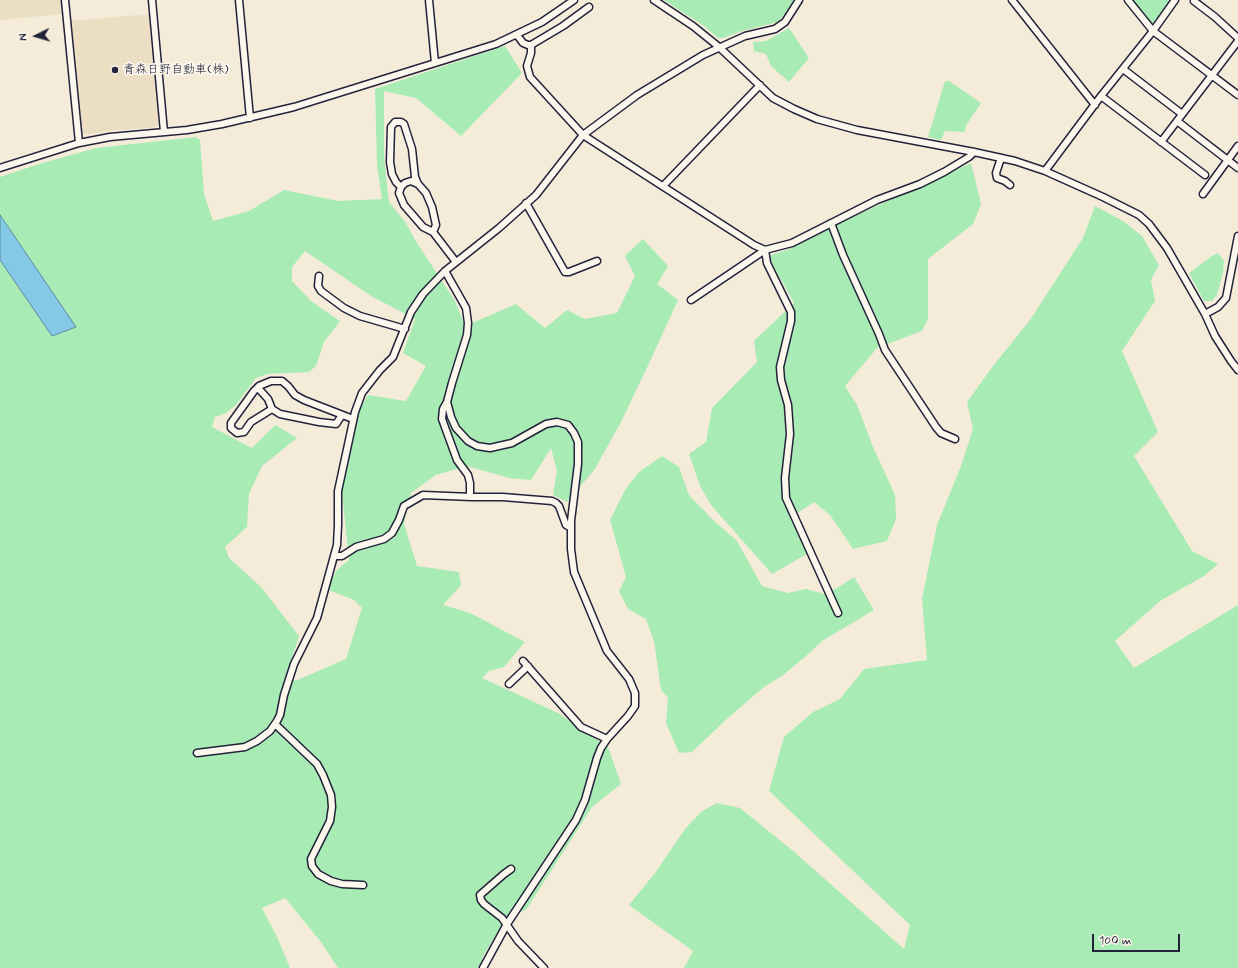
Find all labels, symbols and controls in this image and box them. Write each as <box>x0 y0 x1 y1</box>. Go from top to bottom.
north arrow <box>16 16 56 56</box>
text: N <box>17 33 31 41</box>
place label: 青森日野自動車(株) <box>123 63 228 77</box>
marker: 青森日野自動車(株) <box>110 65 120 75</box>
scale bar <box>1094 926 1182 952</box>
text: 100 m <box>1099 933 1131 949</box>

